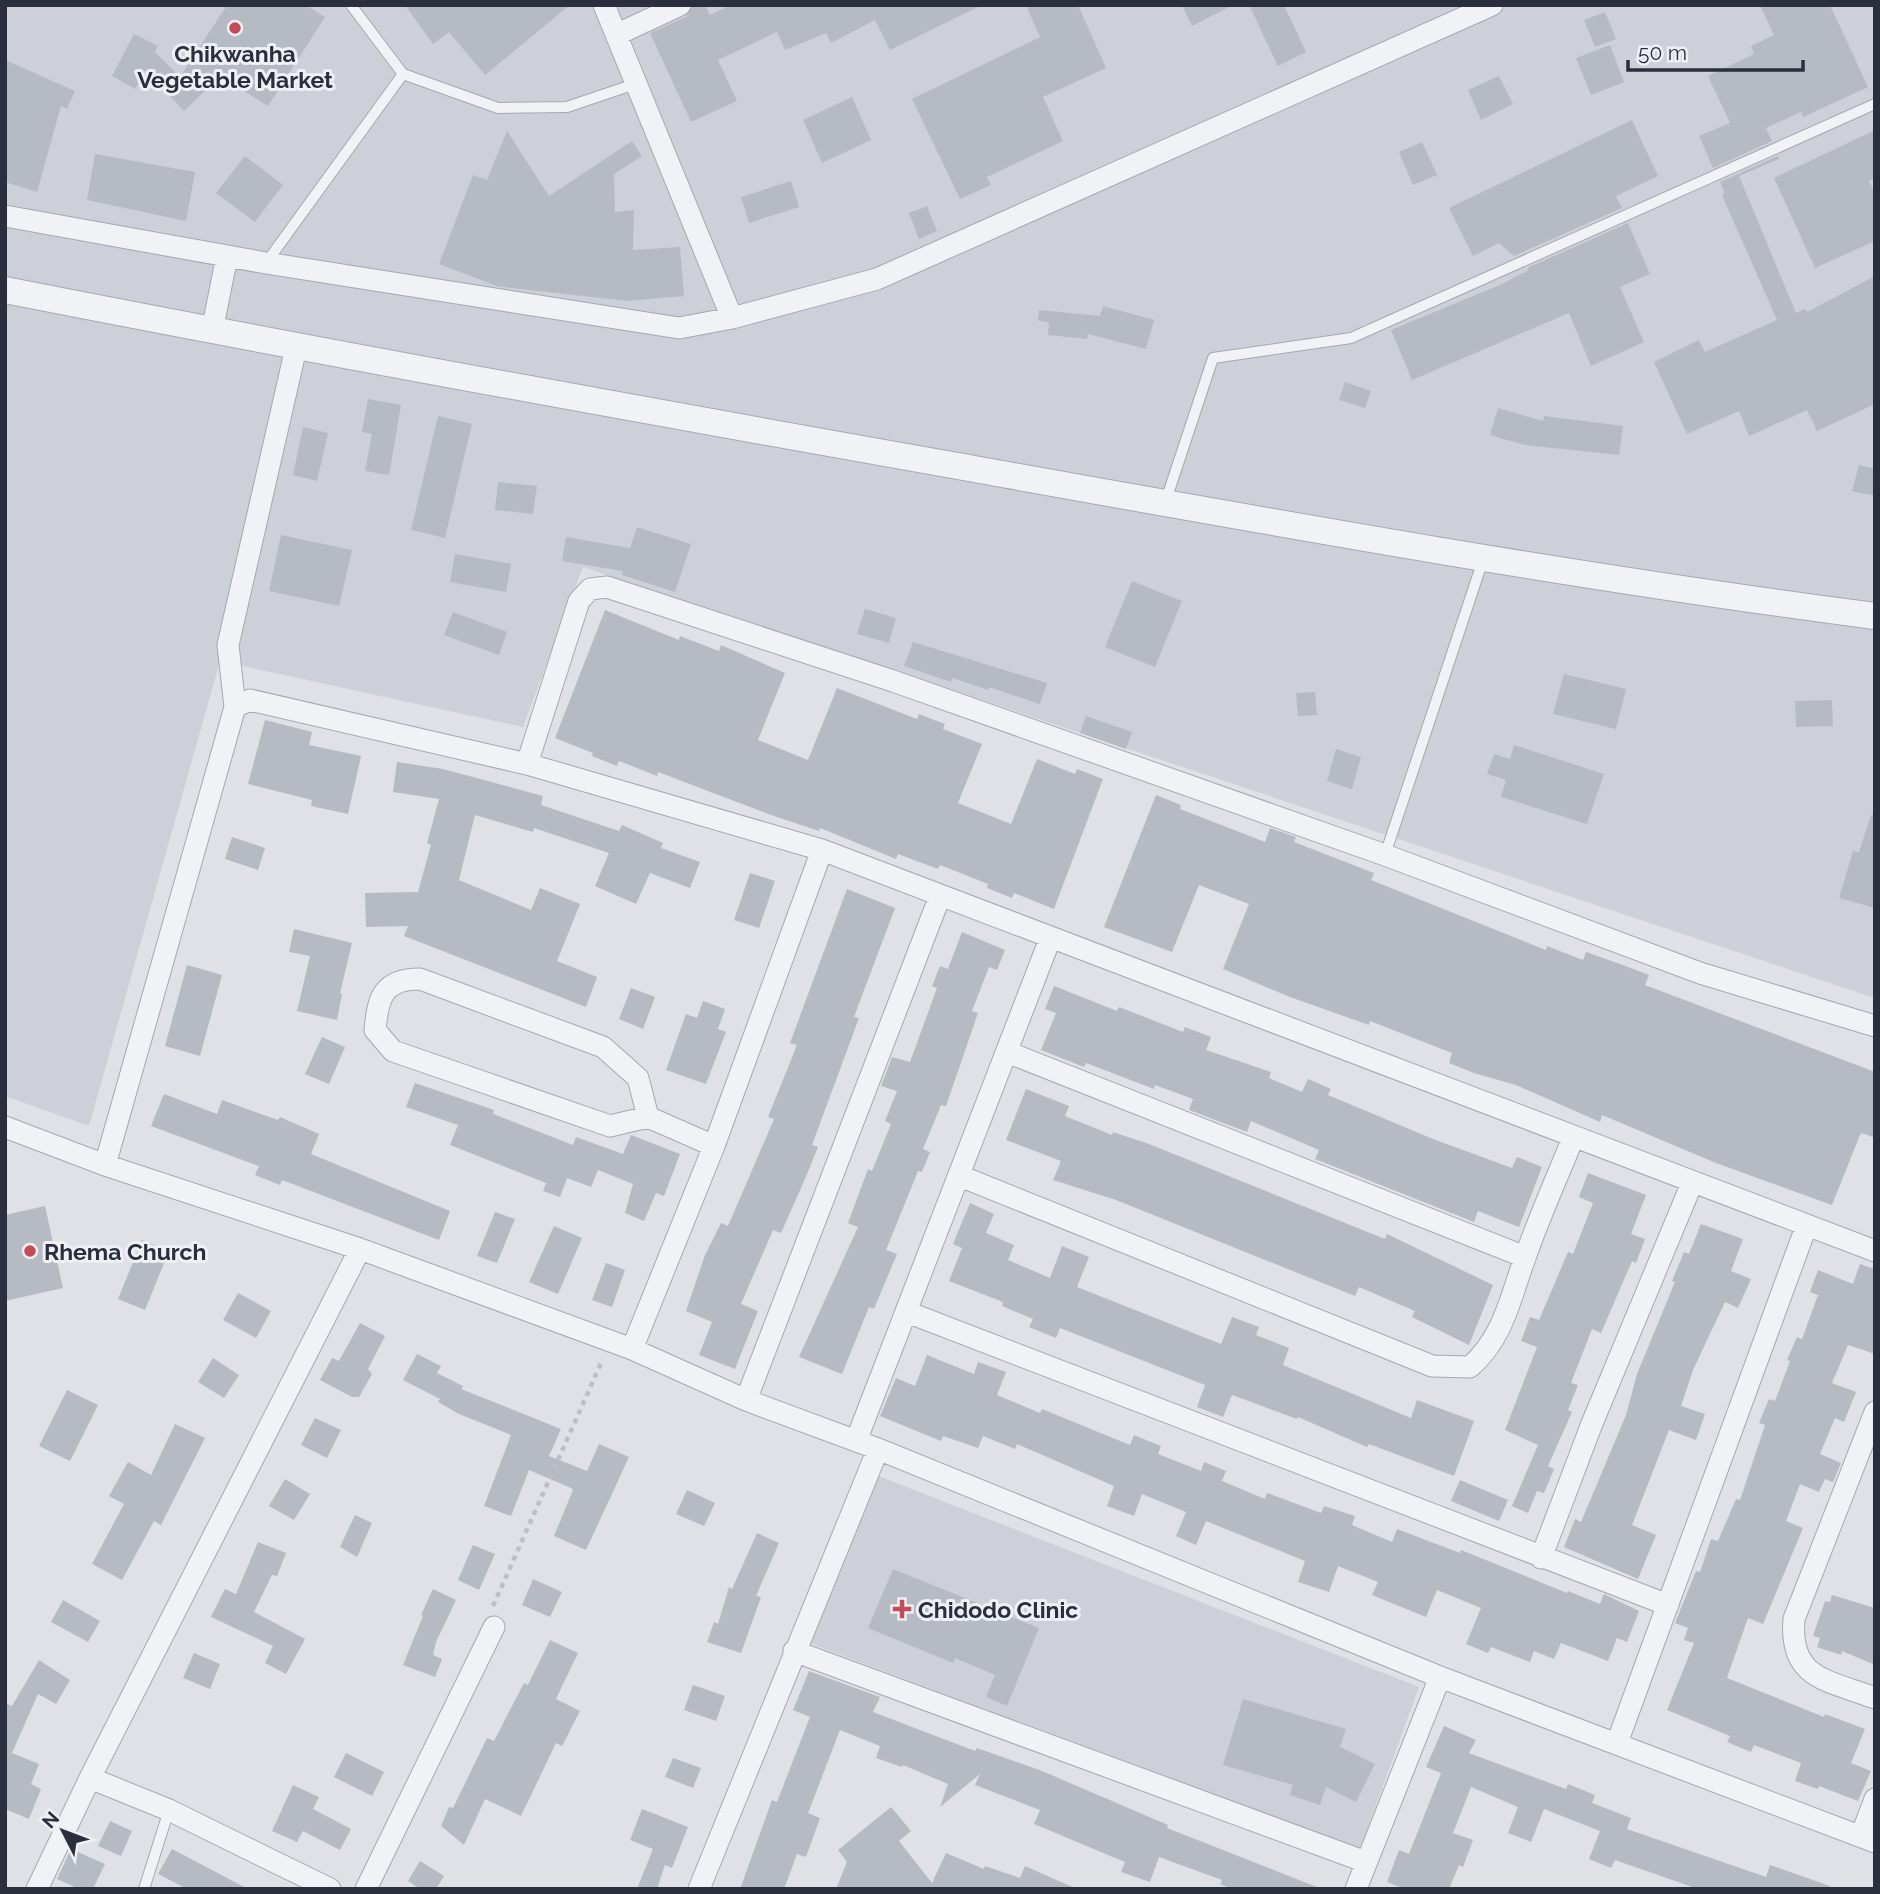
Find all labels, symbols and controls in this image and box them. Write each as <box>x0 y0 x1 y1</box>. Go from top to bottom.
marker: Chikwanha Vegetable Market <box>227 20 243 36</box>
scale bar <box>1628 28 1803 72</box>
place label: Chikwanha Vegetable Market <box>137 40 333 93</box>
text: 50 m <box>1638 40 1687 65</box>
place label: Rhema Church <box>44 1238 206 1265</box>
marker: Rhema Church <box>22 1243 38 1259</box>
place label: Chidodo Clinic <box>918 1596 1078 1623</box>
marker: Chidodo Clinic <box>892 1599 912 1619</box>
north arrow <box>28 1796 98 1866</box>
text: N <box>37 1807 63 1832</box>

